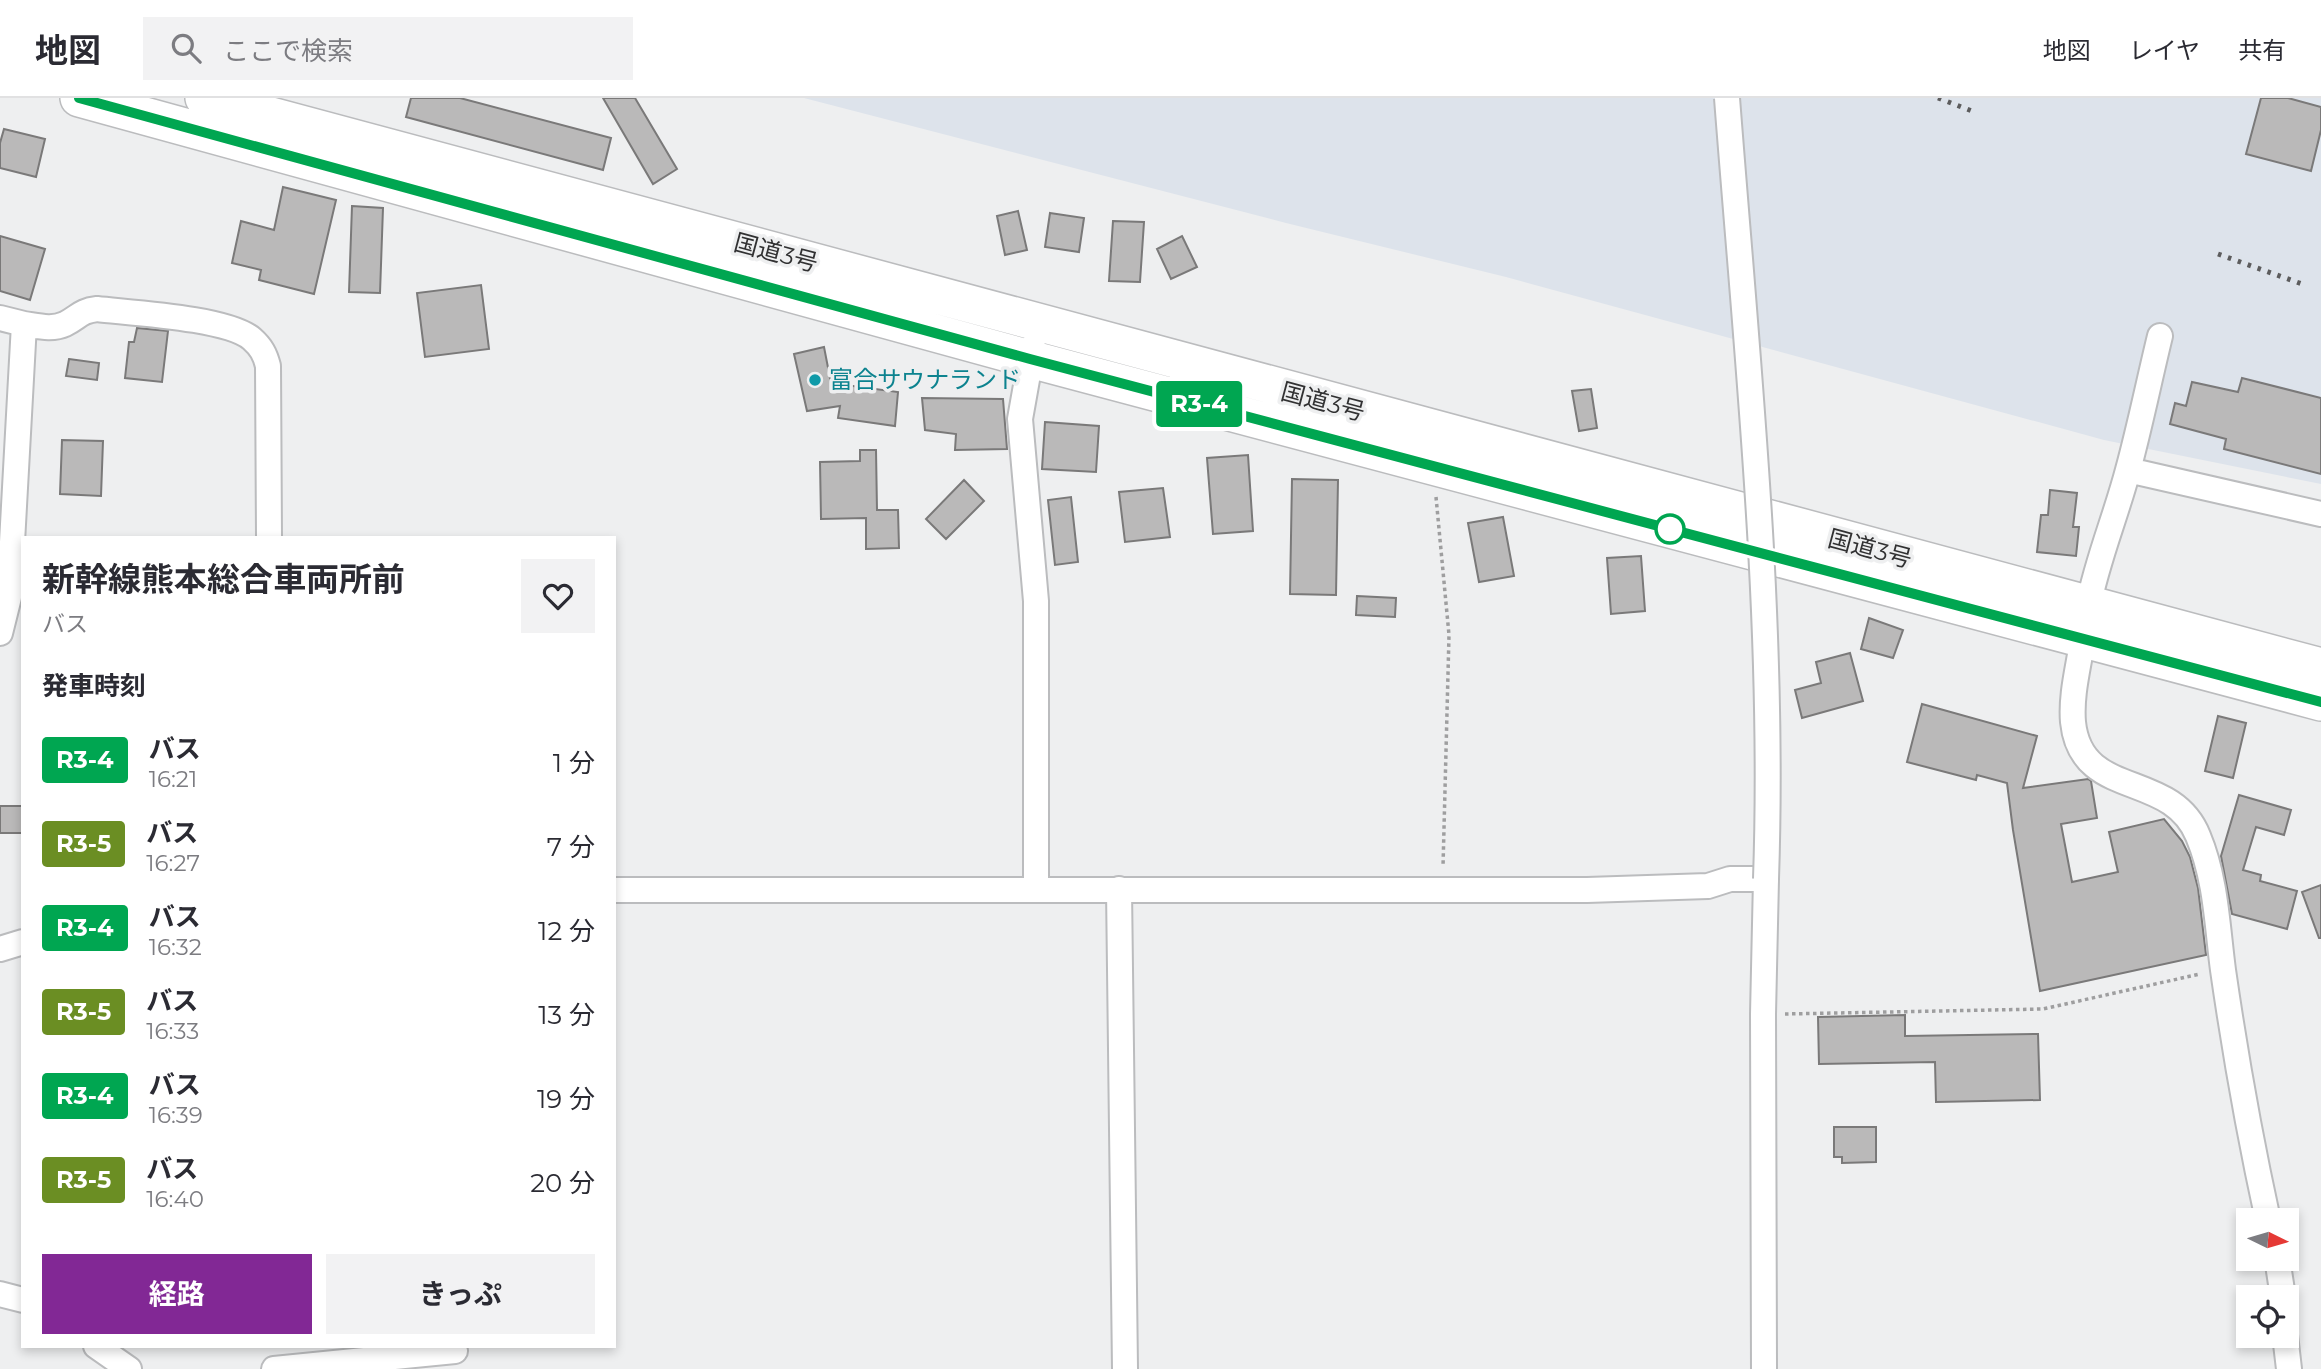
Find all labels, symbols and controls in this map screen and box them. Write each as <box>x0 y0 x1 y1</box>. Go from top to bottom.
search box <box>143 17 633 80</box>
icon: search <box>167 29 205 67</box>
text: 地図 <box>35 30 101 70</box>
text: ここで検索 <box>223 35 353 67</box>
text: 地図 <box>2043 36 2091 65</box>
text: レイヤ <box>2129 36 2200 65</box>
text: 共有 <box>2238 36 2286 65</box>
street label: 国道3号 <box>731 227 821 278</box>
place label: 富合サウナランド <box>829 365 1021 394</box>
marker: 富合サウナランド <box>807 372 823 388</box>
street label: 国道3号 <box>1278 376 1368 427</box>
line badge: R3-4 <box>1150 381 1248 427</box>
text: R3-4 <box>1170 389 1228 418</box>
unlabelled marker <box>1655 514 1685 544</box>
street label: 国道3号 <box>1825 523 1915 574</box>
text: 新幹線熊本総合車両所前 <box>42 559 405 599</box>
button: heart <box>521 559 595 633</box>
text: バス <box>42 610 88 638</box>
text: 発車時刻 <box>42 670 146 702</box>
text: バス <box>149 733 201 765</box>
text: R3-4 <box>56 745 114 774</box>
text: 1 分 <box>553 747 595 779</box>
text: 16:21 <box>149 765 197 793</box>
text: バス <box>146 817 198 849</box>
text: R3-5 <box>56 829 111 858</box>
text: 7 分 <box>547 831 595 863</box>
text: 16:27 <box>146 849 200 877</box>
text: バス <box>149 901 201 933</box>
text: R3-4 <box>56 913 114 942</box>
text: 12 分 <box>538 915 595 947</box>
text: 16:32 <box>149 933 202 961</box>
text: バス <box>146 985 198 1017</box>
text: R3-5 <box>56 997 111 1026</box>
text: 13 分 <box>538 999 595 1031</box>
text: 16:33 <box>146 1017 199 1045</box>
text: バス <box>149 1069 201 1101</box>
text: R3-4 <box>56 1081 114 1110</box>
text: 19 分 <box>537 1083 595 1115</box>
text: 16:39 <box>149 1101 203 1129</box>
text: バス <box>146 1153 198 1185</box>
text: R3-5 <box>56 1165 111 1194</box>
text: 20 分 <box>530 1167 595 1199</box>
text: 16:40 <box>146 1185 204 1213</box>
north arrow <box>2236 1208 2300 1270</box>
map controls <box>2236 1208 2299 1348</box>
button: 経路 <box>42 1254 312 1334</box>
button: きっぷ <box>326 1254 595 1334</box>
button: locate <box>2236 1285 2299 1348</box>

